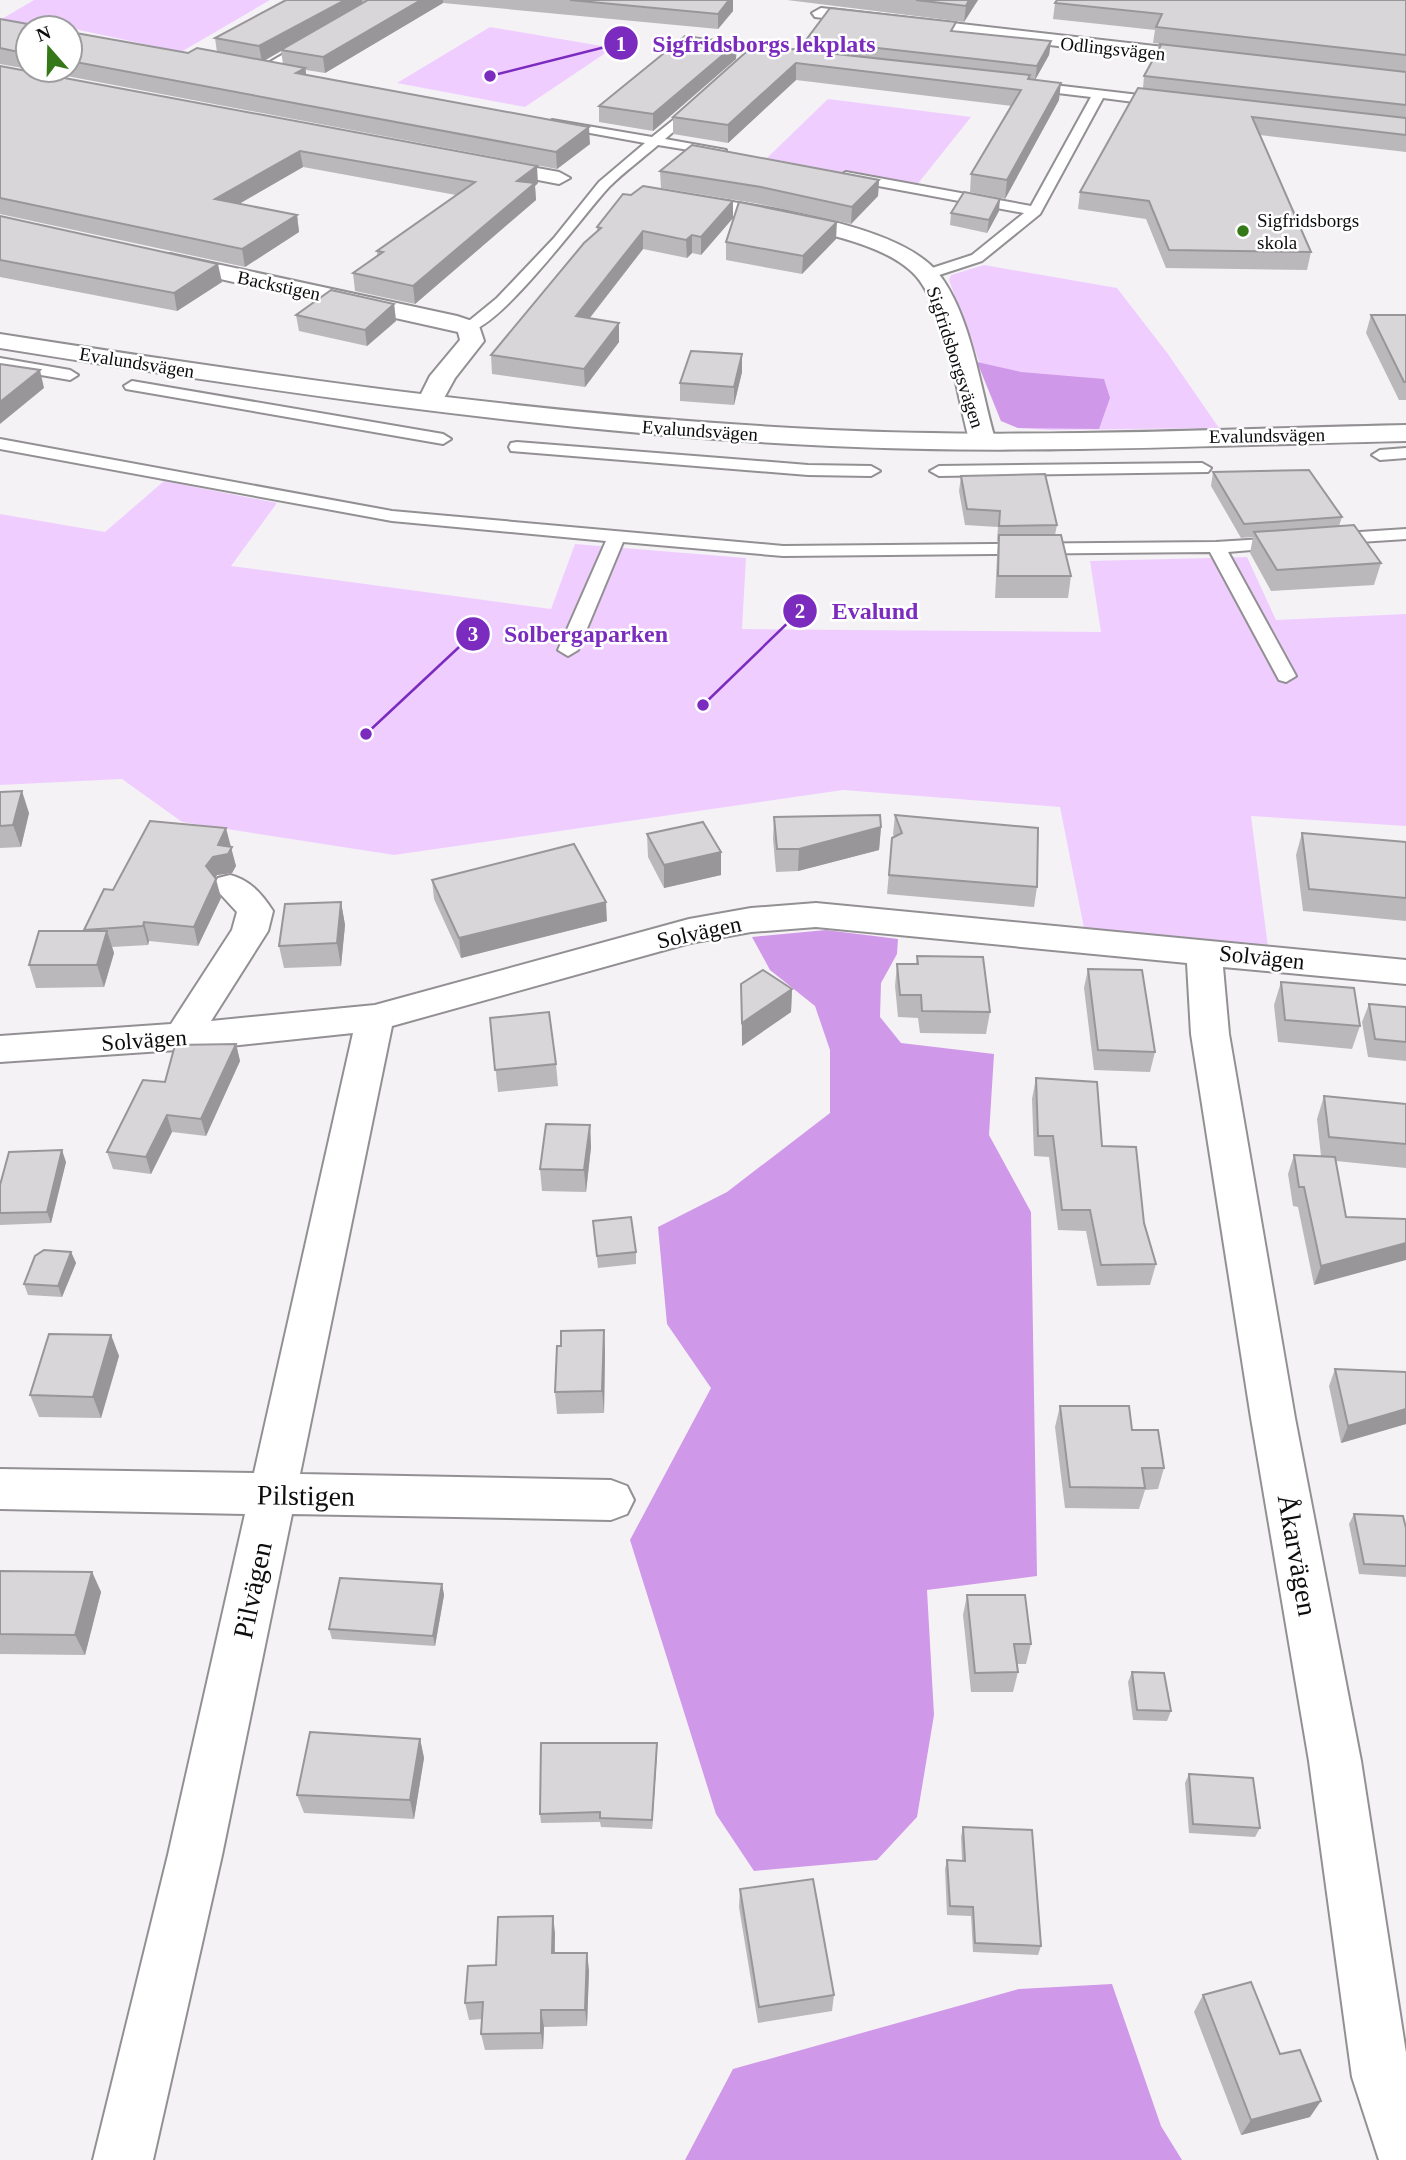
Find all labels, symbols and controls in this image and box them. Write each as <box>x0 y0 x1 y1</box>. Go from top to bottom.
north arrow <box>14 14 84 84</box>
text: N <box>33 21 54 46</box>
callout: Sigfridsborgs lekplats <box>603 21 890 66</box>
text: Sigfridsborgs lekplats <box>652 31 876 57</box>
text: 1 <box>616 32 626 56</box>
street label: Odlingsvägen <box>1059 33 1167 65</box>
place label: Sigfridsborgs skola <box>1257 210 1359 253</box>
marker: Sigfridsborgs skola <box>1235 223 1251 239</box>
street label: Backstigen <box>235 266 323 305</box>
street label: Sigfridsborgsvägen <box>923 284 988 431</box>
street label: Evalundsvägen <box>78 343 196 382</box>
street label: Evalundsvägen <box>641 416 759 445</box>
street label: Evalundsvägen <box>1209 424 1326 447</box>
callout: Evalund <box>782 588 932 633</box>
text: Evalund <box>832 598 919 624</box>
text: 2 <box>795 599 805 623</box>
callout: Solbergaparken <box>455 611 682 656</box>
text: Solbergaparken <box>504 621 668 647</box>
text: 3 <box>468 622 478 646</box>
street label: Solvägen <box>655 911 744 954</box>
street label: Solvägen <box>1218 941 1306 974</box>
street label: Solvägen <box>100 1025 188 1056</box>
street label: Pilstigen <box>257 1479 355 1512</box>
street label: Åkarvägen <box>1272 1492 1323 1618</box>
street label: Pilvägen <box>227 1539 278 1641</box>

